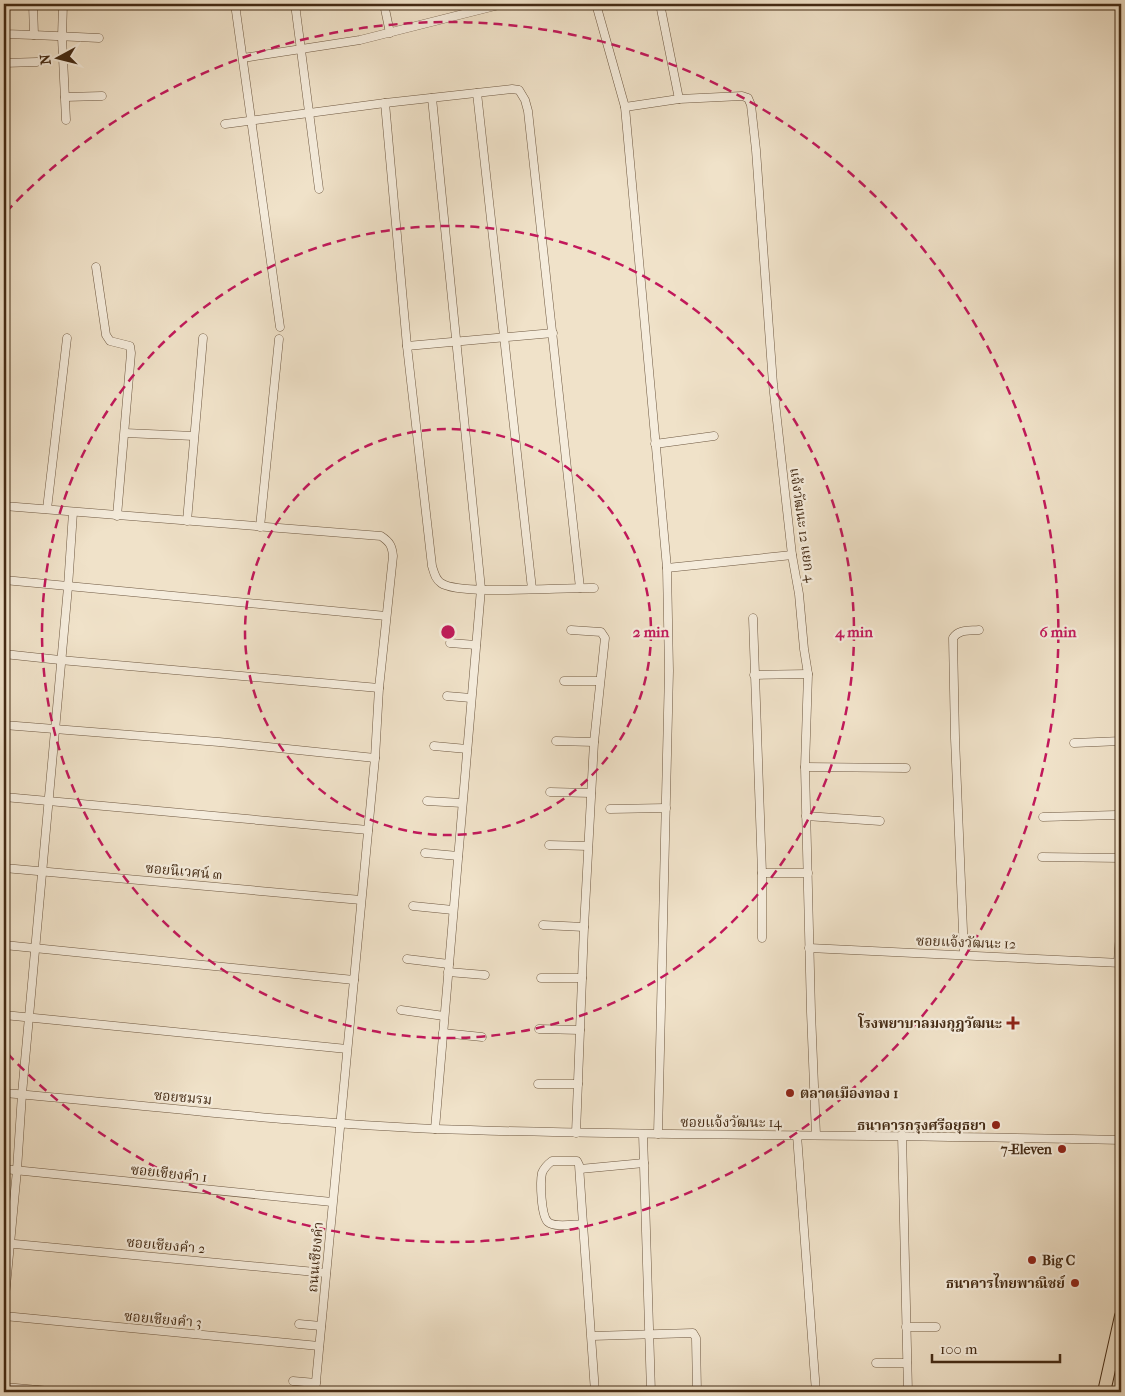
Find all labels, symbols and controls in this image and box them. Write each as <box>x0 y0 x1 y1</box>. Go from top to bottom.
north arrow <box>32 32 82 82</box>
text: N <box>36 53 55 66</box>
street label: แจ้งวัฒนะ 12 แยก 4 <box>786 467 819 584</box>
centre of rings <box>439 623 457 641</box>
text: 2 min <box>633 623 670 641</box>
text: 4 min <box>834 623 873 641</box>
text: 6 min <box>1040 623 1077 641</box>
street label: ซอยนิเวศน์ ๓ <box>145 859 223 883</box>
street label: ซอยแจ้งวัฒนะ 12 <box>916 932 1016 953</box>
place label: โรงพยาบาลมงกุฎวัฒนะ <box>857 1013 1002 1032</box>
marker: โรงพยาบาลมงกุฎวัฒนะ <box>1006 1016 1020 1030</box>
place label: ตลาดเมืองทอง 1 <box>800 1085 898 1102</box>
street label: ซอยชมรม <box>153 1086 213 1109</box>
marker: ตลาดเมืองทอง 1 <box>784 1087 796 1099</box>
street label: ซอยแจ้งวัฒนะ 14 <box>680 1114 782 1131</box>
place label: ธนาคารกรุงศรีอยุธยา <box>857 1117 986 1134</box>
marker: ธนาคารกรุงศรีอยุธยา <box>990 1119 1002 1131</box>
place label: 7-Eleven <box>1000 1141 1053 1158</box>
marker: 7-Eleven <box>1056 1143 1068 1155</box>
street label: ซอยเชียงคำ 1 <box>130 1161 208 1186</box>
street label: ถนนเชียงคำ <box>304 1221 327 1293</box>
street label: ซอยเชียงคำ 2 <box>126 1234 206 1257</box>
place label: Big C <box>1042 1252 1075 1269</box>
marker: Big C <box>1026 1254 1038 1266</box>
place label: ธนาคารไทยพาณิชย์ <box>946 1273 1066 1292</box>
marker: ธนาคารไทยพาณิชย์ <box>1069 1277 1081 1289</box>
street label: ซอยเชียงคำ 3 <box>123 1308 202 1331</box>
scale bar <box>932 1331 1060 1363</box>
text: 100 m <box>940 1340 978 1358</box>

